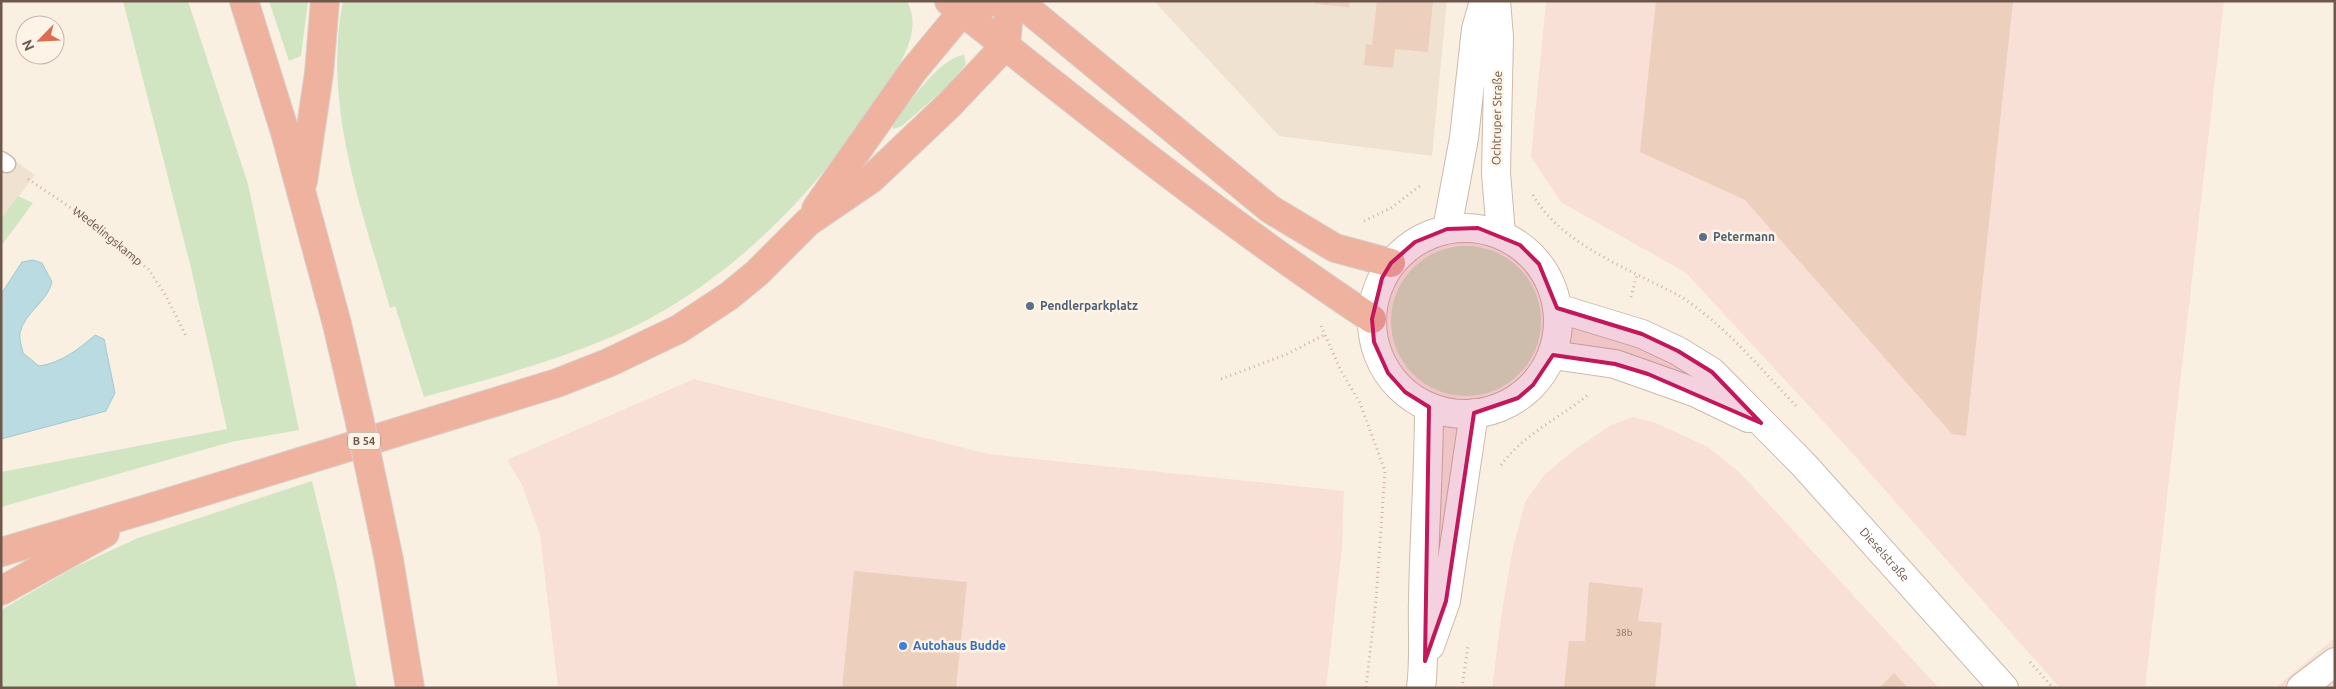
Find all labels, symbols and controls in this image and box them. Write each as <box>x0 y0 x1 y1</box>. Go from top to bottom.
north arrow <box>15 15 65 65</box>
text: N <box>19 37 38 53</box>
street label: Ochtruper Straße <box>1489 71 1504 165</box>
street label: Wedelingskamp <box>70 204 145 268</box>
place label: Petermann <box>1713 230 1775 243</box>
marker: Petermann <box>1697 231 1709 243</box>
place label: Pendlerparkplatz <box>1040 299 1138 312</box>
marker: Pendlerparkplatz <box>1024 300 1036 312</box>
road number: B 54 <box>348 432 380 450</box>
street label: Dieselstraße <box>1857 525 1912 584</box>
house number: 38b <box>1615 627 1633 638</box>
place label: Autohaus Budde <box>913 639 1006 652</box>
marker: Autohaus Budde <box>897 640 909 652</box>

